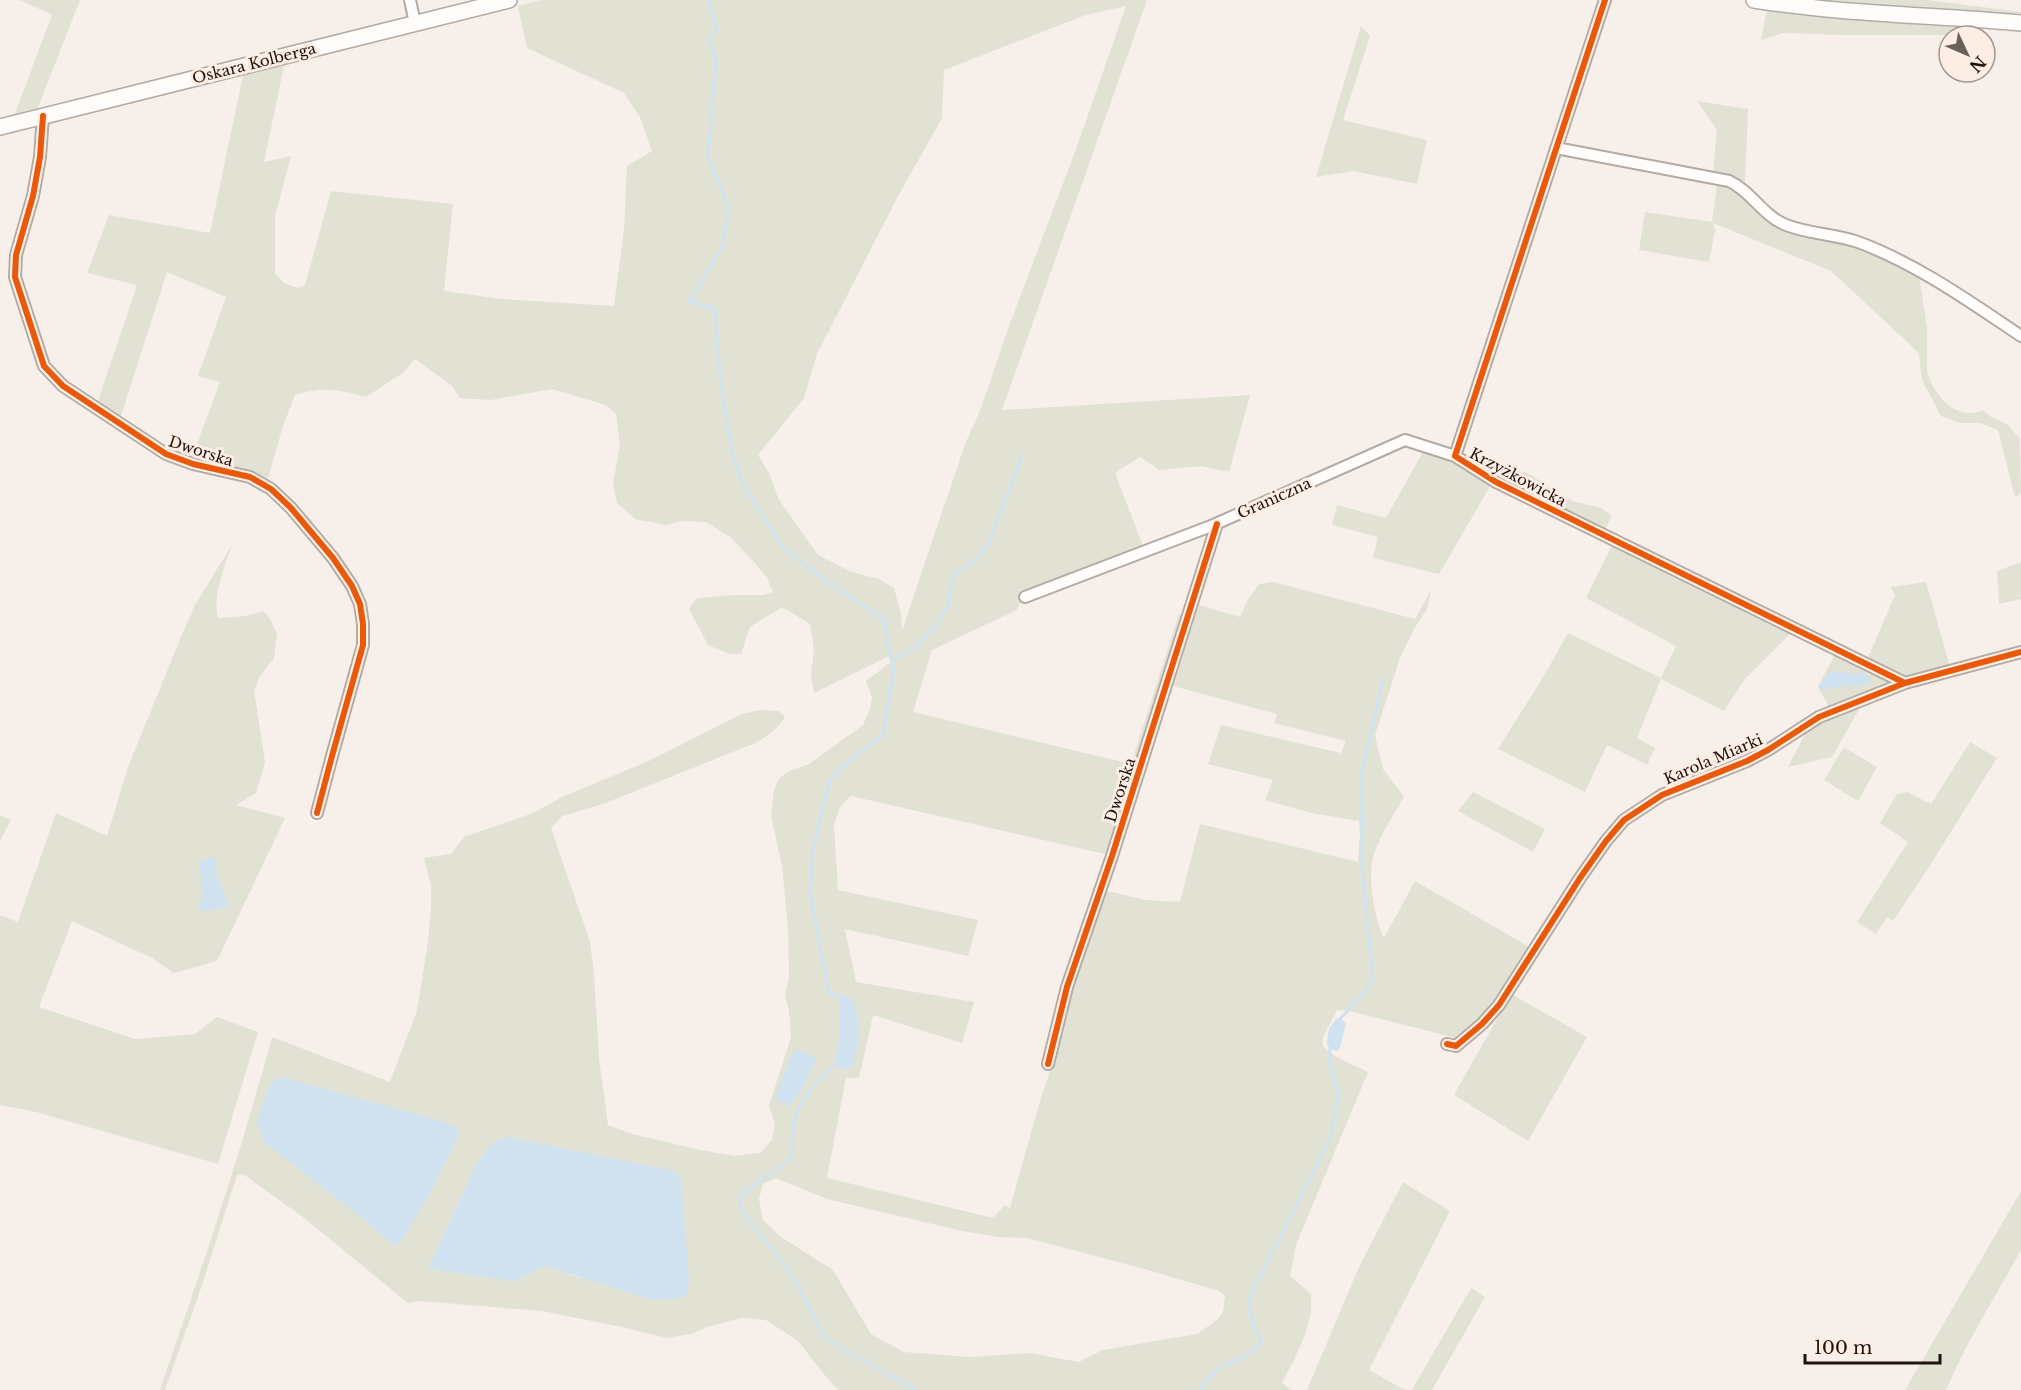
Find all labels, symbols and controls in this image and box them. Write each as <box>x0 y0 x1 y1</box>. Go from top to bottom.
north arrow <box>1937 24 1997 84</box>
street label: Oskara Kolberga <box>190 38 319 88</box>
text: N <box>1965 52 1990 77</box>
street label: Dworska <box>166 432 236 471</box>
street label: Krzyżkowicka <box>1466 444 1570 511</box>
street label: Graniczna <box>1234 473 1315 523</box>
street label: Karola Miarki <box>1661 730 1765 788</box>
street label: Dworska <box>1101 755 1140 825</box>
scale bar <box>1805 1327 1940 1365</box>
text: 100 m <box>1814 1337 1872 1359</box>

